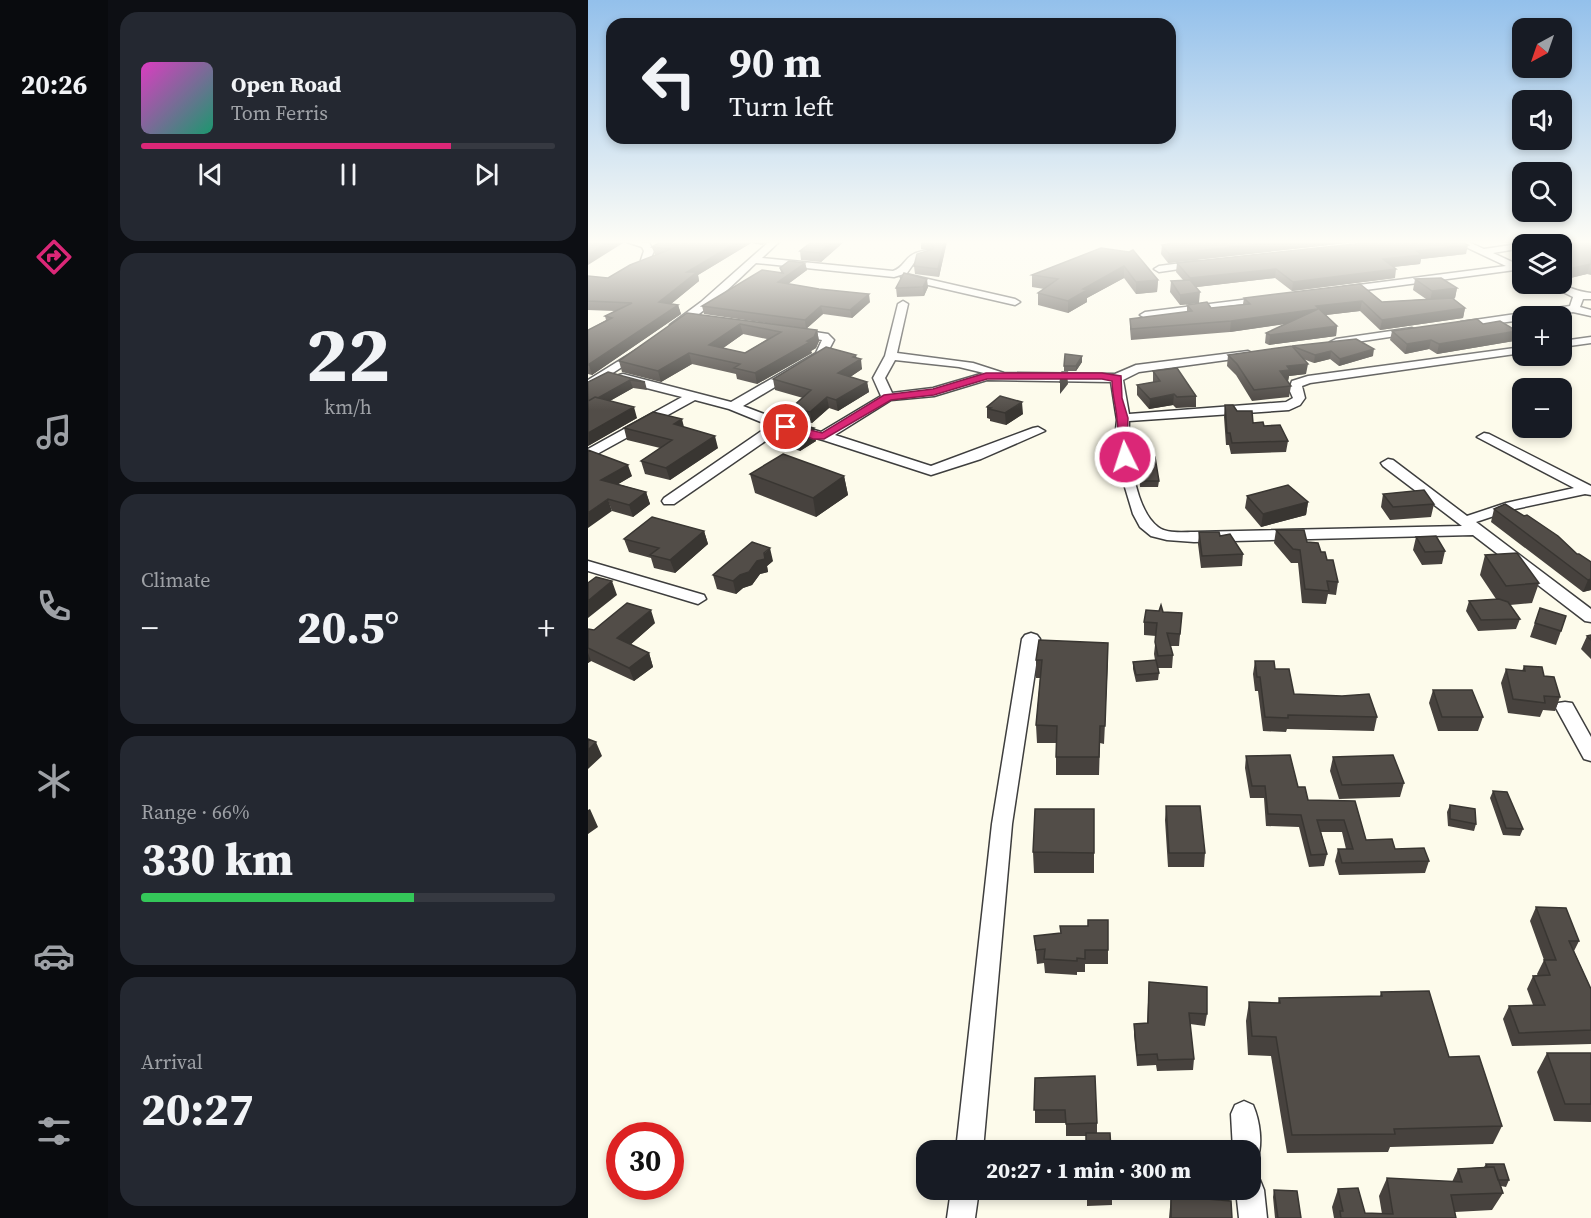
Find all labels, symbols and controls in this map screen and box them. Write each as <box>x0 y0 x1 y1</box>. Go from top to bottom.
north arrow <box>1512 18 1572 78</box>
map controls <box>1512 18 1572 438</box>
text: 90 m <box>729 33 822 91</box>
icon: left <box>630 42 708 120</box>
text: 20:26 <box>21 66 87 103</box>
text: Open Road <box>231 69 341 99</box>
text: Turn left <box>729 88 833 125</box>
button: sound <box>1512 90 1572 150</box>
text: Tom Ferris <box>231 99 328 127</box>
icon: previous <box>194 158 227 191</box>
icon: pause <box>332 158 365 191</box>
icon: next <box>470 158 503 191</box>
button: search <box>1512 162 1572 222</box>
button: layers <box>1512 234 1572 294</box>
icon: directions <box>33 236 75 278</box>
text: 22 <box>306 300 390 407</box>
button: + <box>1512 306 1572 366</box>
button: − <box>1512 378 1572 438</box>
text: km/h <box>324 393 372 421</box>
pin <box>760 401 811 452</box>
icon: arrive <box>769 410 802 443</box>
icon: music <box>33 411 75 453</box>
position arrow <box>1093 425 1157 489</box>
text: Climate <box>141 566 210 594</box>
icon: phone <box>33 585 75 627</box>
text: 20.5° <box>297 596 399 658</box>
text: − <box>141 605 159 650</box>
text: + <box>538 605 555 650</box>
icon: climate <box>33 760 75 802</box>
text: Range · 66% <box>141 798 250 826</box>
text: 330 km <box>141 828 293 890</box>
icon: car <box>33 935 75 977</box>
text: Arrival <box>141 1048 203 1076</box>
text: 20:27 <box>141 1078 254 1140</box>
icon: filters <box>33 1110 75 1152</box>
speed limit sign: 30 <box>606 1122 684 1200</box>
text: 20:27 · 1 min · 300 m <box>986 1155 1191 1185</box>

